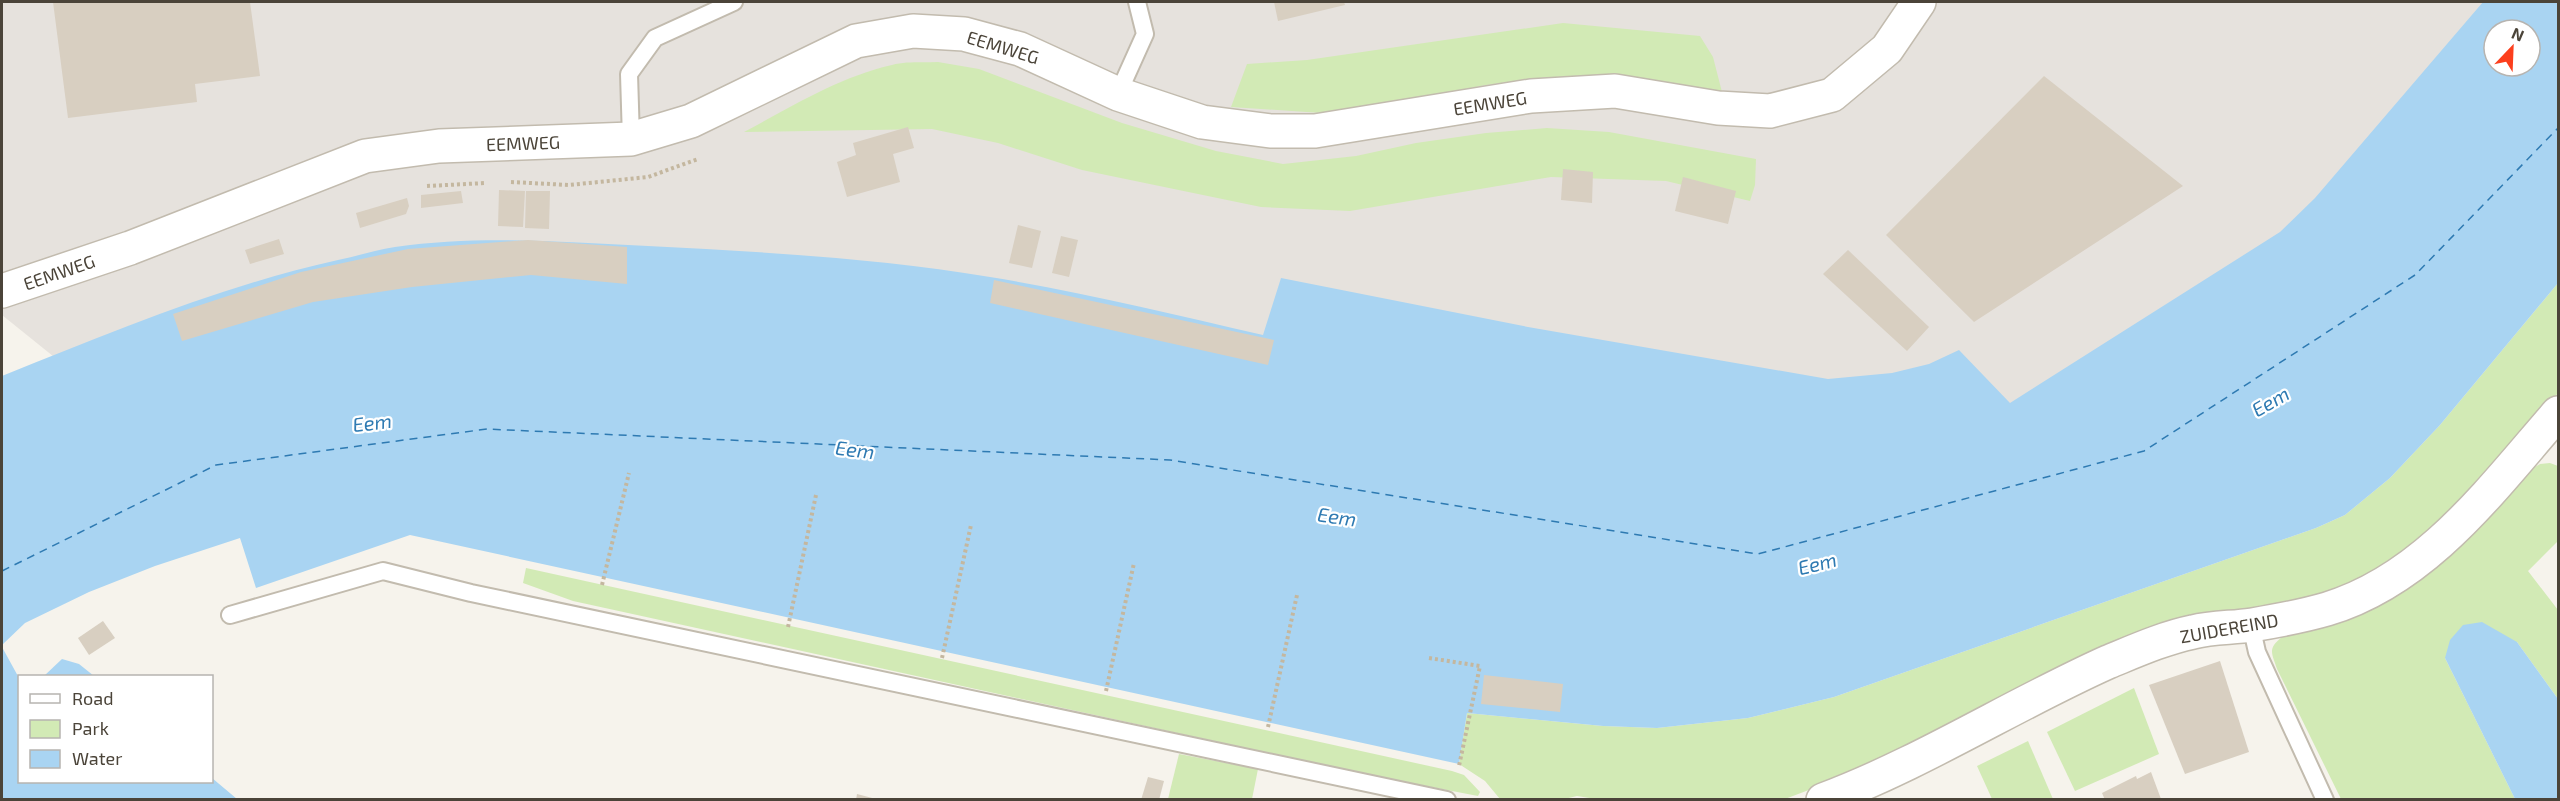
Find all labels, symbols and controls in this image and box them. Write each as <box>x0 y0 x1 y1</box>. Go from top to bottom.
north arrow <box>2482 18 2542 78</box>
text: N <box>2509 23 2527 45</box>
street label: EEMWEG <box>964 26 1042 68</box>
street label: EEMWEG <box>1452 86 1528 120</box>
street label: EEMWEG <box>485 131 561 155</box>
street label: EEMWEG <box>20 250 98 294</box>
water label: Eem <box>2247 381 2293 421</box>
water label: Eem <box>351 408 393 436</box>
water label: Eem <box>834 435 876 463</box>
water label: Eem <box>1316 501 1358 531</box>
water label: Eem <box>1795 547 1839 579</box>
street label: ZUIDEREIND <box>2178 609 2280 647</box>
legend <box>18 675 213 783</box>
text: Road <box>72 687 113 709</box>
text: Park <box>72 717 109 739</box>
text: Water <box>72 747 122 769</box>

